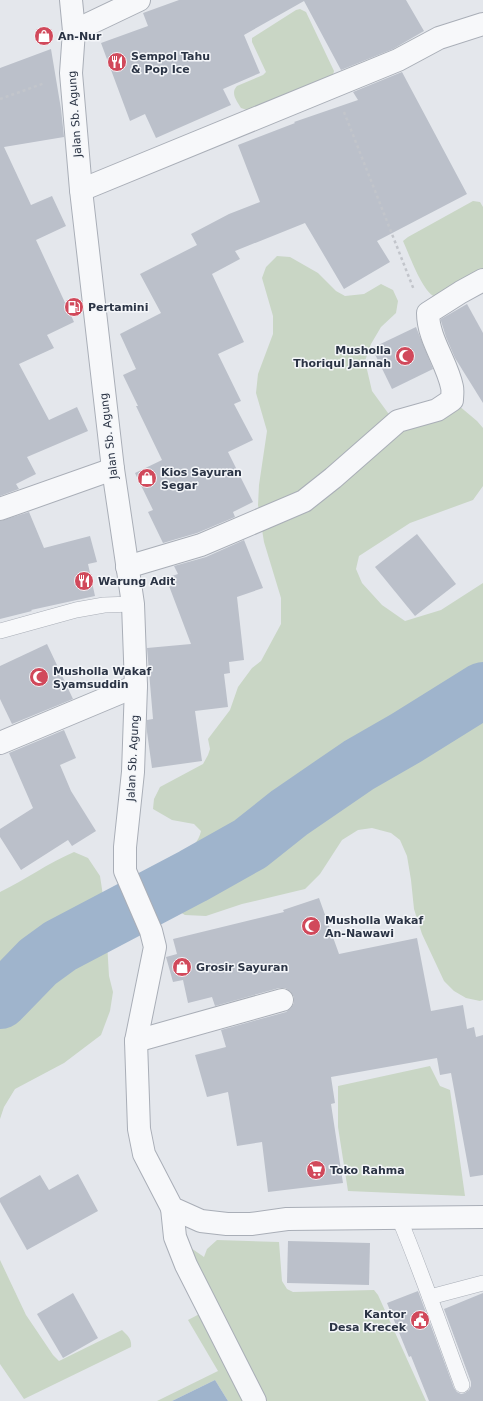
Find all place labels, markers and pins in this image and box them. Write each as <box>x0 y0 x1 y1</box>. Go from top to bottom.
shop icon: An-Nur <box>33 25 55 47</box>
place label: An-Nur <box>58 30 102 43</box>
place label: Sempol Tahu & Pop Ice <box>131 50 210 76</box>
restaurant icon: Sempol Tahu & Pop Ice <box>106 51 128 73</box>
fuel station icon: Pertamini <box>63 296 85 318</box>
place label: Pertamini <box>88 301 148 314</box>
place label: Musholla Thoriqul Jannah <box>293 344 391 370</box>
mosque icon: Musholla Thoriqul Jannah <box>394 345 416 367</box>
place label: Kios Sayuran Segar <box>161 466 242 492</box>
shop icon: Kios Sayuran Segar <box>136 467 158 489</box>
restaurant icon: Warung Adit <box>73 570 95 592</box>
place label: Warung Adit <box>98 575 175 588</box>
place label: Musholla Wakaf Syamsuddin <box>53 665 151 691</box>
mosque icon: Musholla Wakaf Syamsuddin <box>28 666 50 688</box>
place label: Musholla Wakaf An-Nawawi <box>325 914 423 940</box>
mosque icon: Musholla Wakaf An-Nawawi <box>300 915 322 937</box>
shop icon: Grosir Sayuran <box>171 956 193 978</box>
place label: Grosir Sayuran <box>196 961 288 974</box>
supermarket icon: Toko Rahma <box>305 1159 327 1181</box>
place label: Toko Rahma <box>330 1164 405 1177</box>
place label: Kantor Desa Krecek <box>329 1308 407 1334</box>
public building icon: Kantor Desa Krecek <box>409 1309 431 1331</box>

